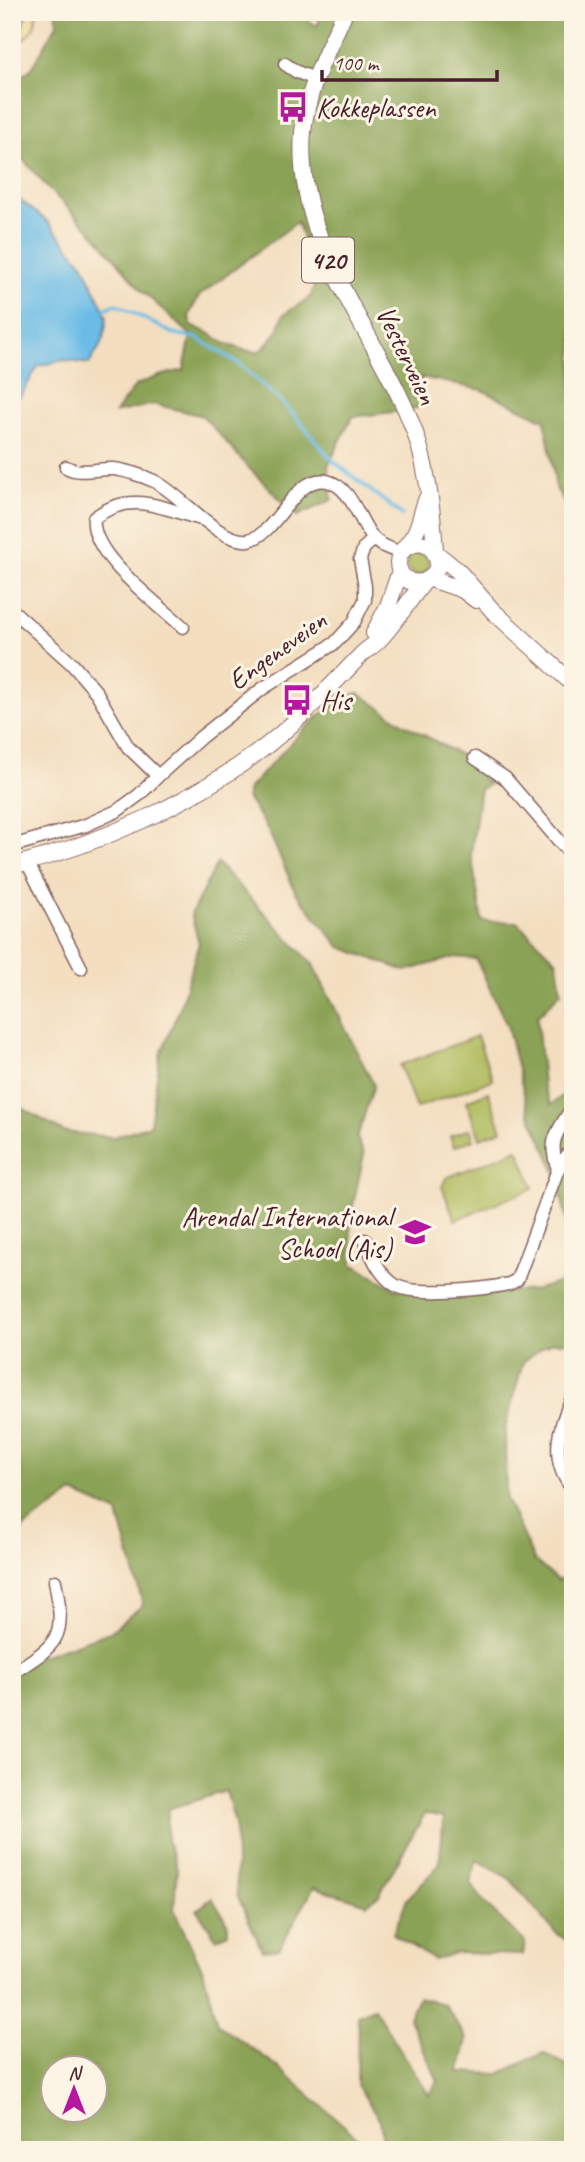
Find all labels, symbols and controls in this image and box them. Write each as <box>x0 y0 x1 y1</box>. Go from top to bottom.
scale bar <box>322 38 498 82</box>
text: 100 m <box>333 50 380 76</box>
bus stop icon: Kokkeplassen <box>276 90 310 124</box>
place label: Kokkeplassen <box>316 90 437 125</box>
road number: 420 <box>302 238 354 282</box>
street label: Vesterveien <box>368 300 446 410</box>
street label: Engeneveien <box>221 602 333 698</box>
bus stop icon: His <box>280 683 314 717</box>
place label: His <box>320 683 353 718</box>
place label: Arendal International School (Ais) <box>182 1199 397 1266</box>
school or university icon: Arendal International School (Ais) <box>398 1215 432 1249</box>
north arrow <box>38 2054 108 2124</box>
text: N <box>68 2061 83 2085</box>

